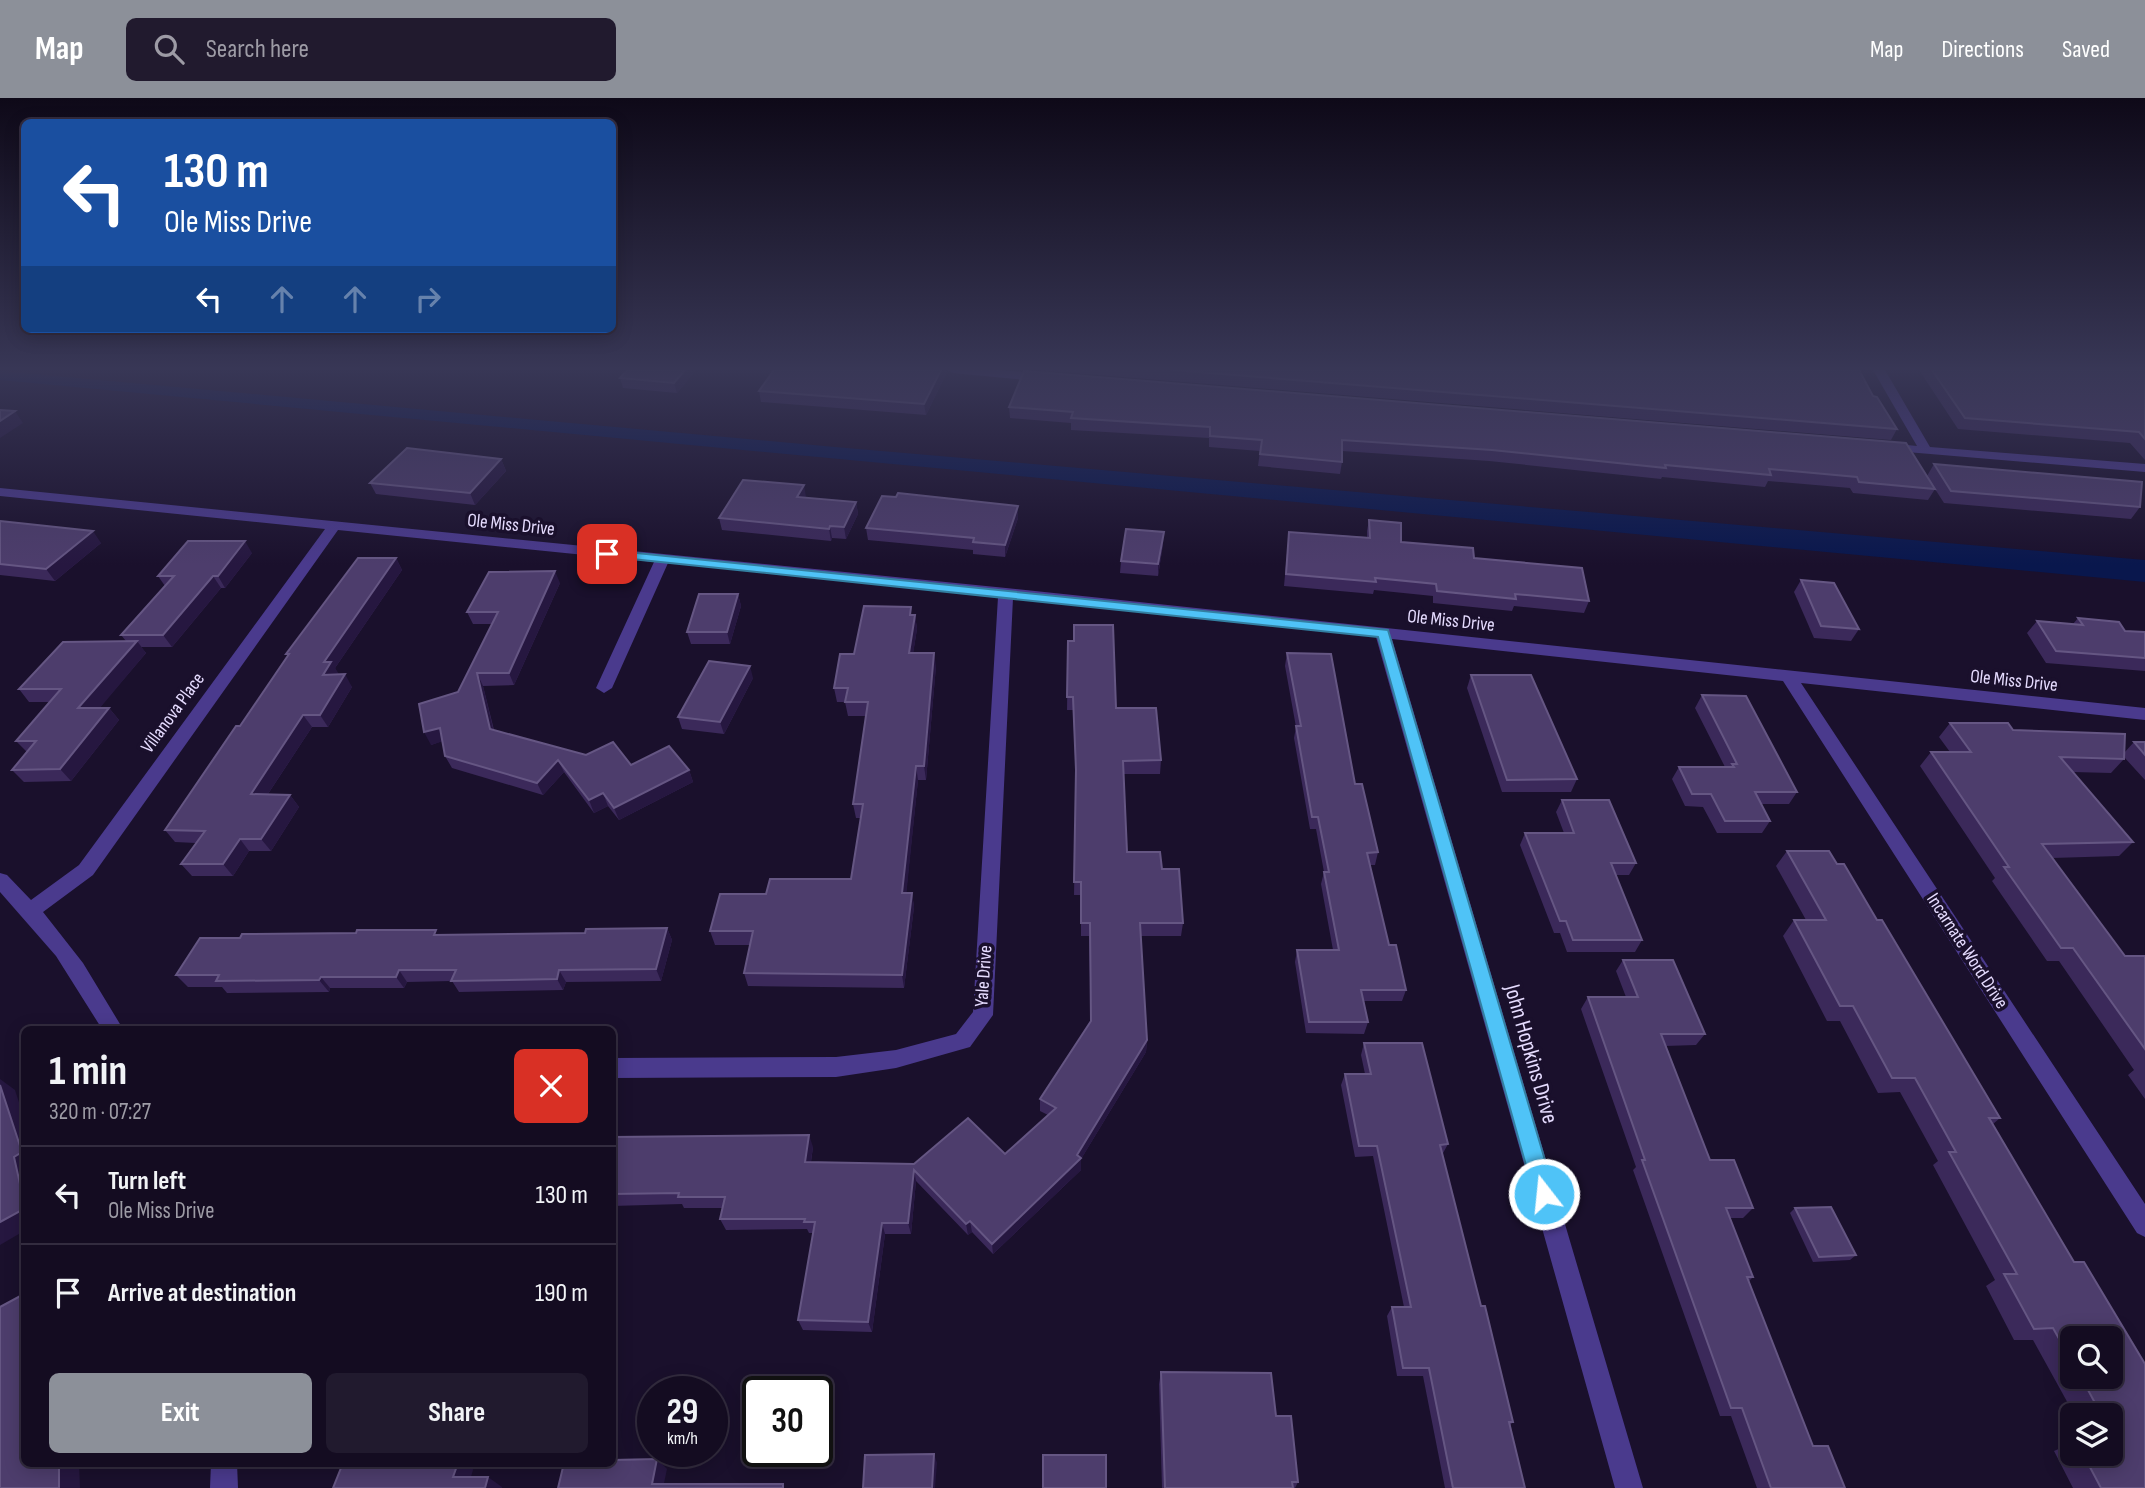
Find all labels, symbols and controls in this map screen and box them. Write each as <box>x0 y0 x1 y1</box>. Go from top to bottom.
search box <box>126 18 616 81</box>
text: Map <box>35 29 84 69</box>
icon: search <box>150 30 188 68</box>
text: Search here <box>206 34 309 65</box>
text: Map <box>1870 35 1903 64</box>
text: Directions <box>1941 35 2024 64</box>
text: Saved <box>2062 35 2110 64</box>
text: 130 m <box>164 143 269 202</box>
icon: left <box>49 147 140 238</box>
text: Ole Miss Drive <box>164 203 312 242</box>
icon: left <box>190 280 228 318</box>
icon: ahead <box>263 280 301 318</box>
icon: ahead <box>336 280 374 318</box>
icon: right <box>409 280 447 318</box>
street label: Ole Miss Drive <box>466 509 556 541</box>
pin <box>577 524 637 584</box>
icon: arrive <box>588 535 626 573</box>
street label: Ole Miss Drive <box>1406 605 1496 637</box>
street label: Ole Miss Drive <box>1969 665 2059 697</box>
street label: Villanova Place <box>136 668 210 758</box>
street label: Incarnate Word Drive <box>1921 889 2013 1013</box>
street label: Yale Drive <box>970 944 998 1008</box>
street label: John Hopkins Drive <box>1498 980 1564 1127</box>
text: 1 min <box>49 1046 127 1097</box>
button: close <box>514 1049 588 1123</box>
text: 320 m · 07:27 <box>49 1098 151 1126</box>
position arrow <box>1507 1157 1581 1231</box>
text: Turn left <box>108 1166 186 1197</box>
icon: left <box>49 1176 87 1214</box>
text: 130 m <box>536 1180 588 1211</box>
text: Ole Miss Drive <box>108 1197 215 1225</box>
icon: arrive <box>49 1274 87 1312</box>
text: Arrive at destination <box>108 1278 296 1309</box>
text: 190 m <box>535 1278 588 1309</box>
map controls <box>2060 1326 2123 1466</box>
button: search <box>2060 1326 2123 1389</box>
button: Exit <box>49 1373 312 1453</box>
button: Share <box>326 1373 588 1453</box>
speed limit sign: 30 <box>742 1376 833 1467</box>
text: 29 <box>667 1391 698 1434</box>
button: layers <box>2060 1403 2123 1466</box>
text: km/h <box>667 1428 698 1449</box>

